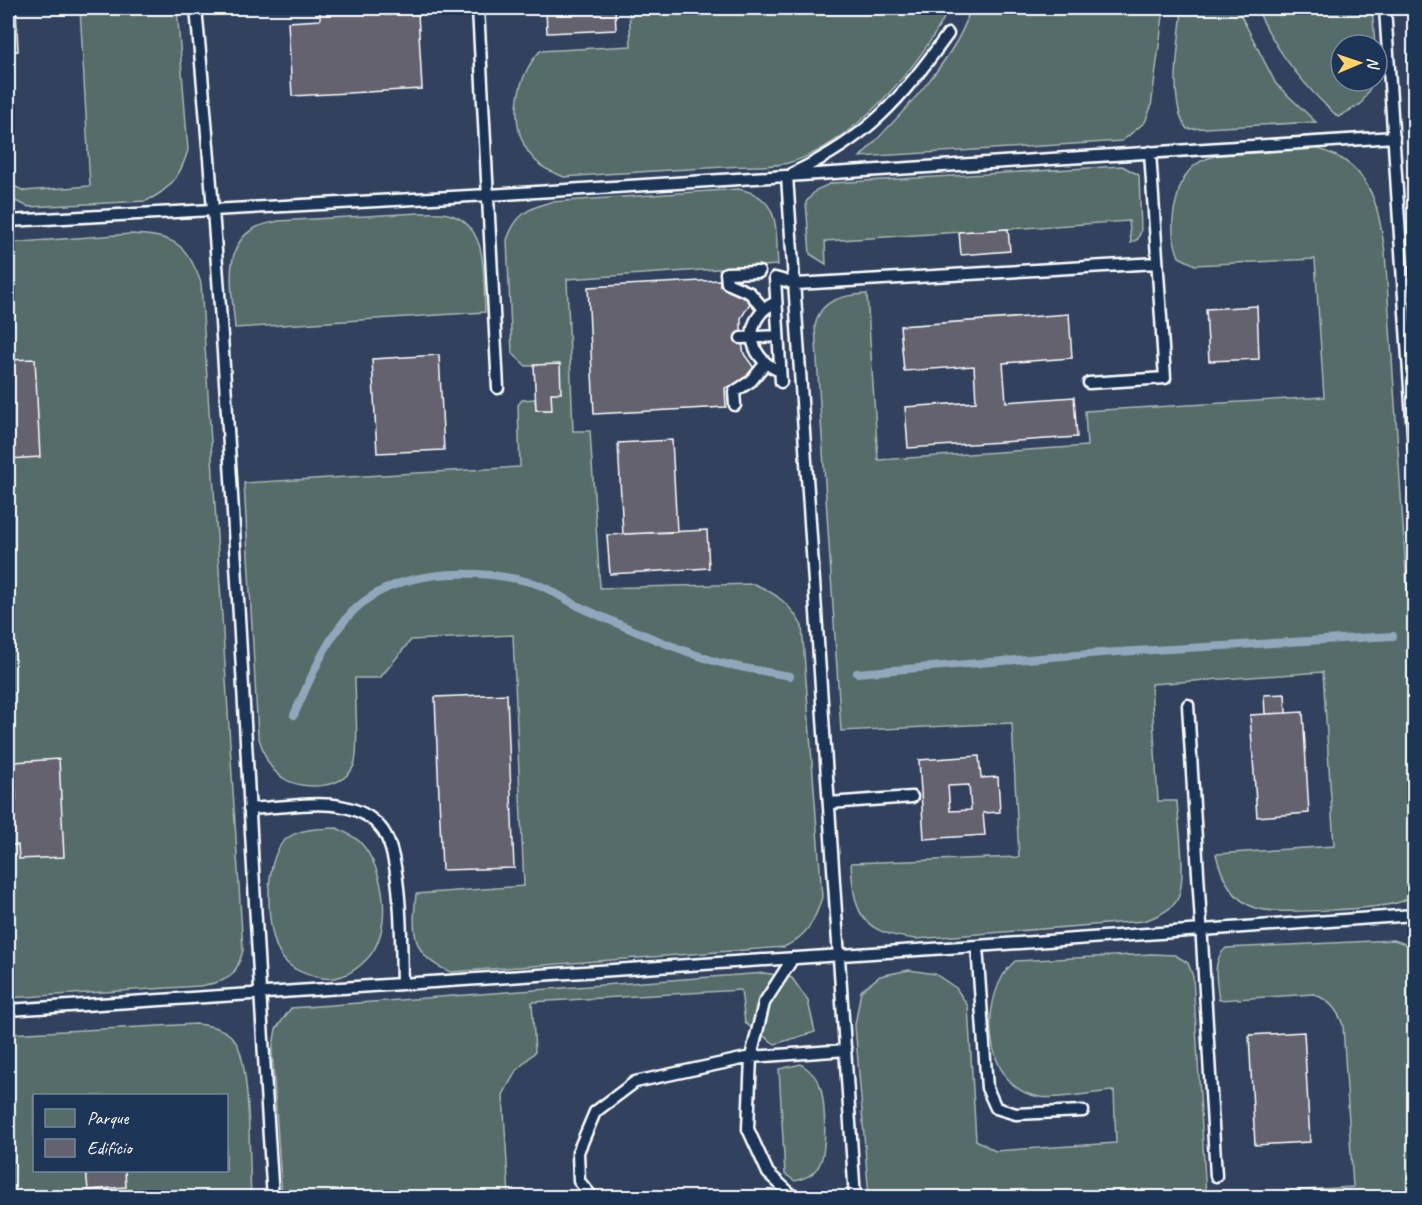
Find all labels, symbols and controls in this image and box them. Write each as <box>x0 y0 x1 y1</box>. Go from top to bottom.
north arrow <box>1329 33 1389 93</box>
text: N <box>1363 57 1383 71</box>
legend <box>33 1094 228 1172</box>
text: Parque <box>87 1107 129 1129</box>
text: Edifício <box>87 1137 133 1159</box>

